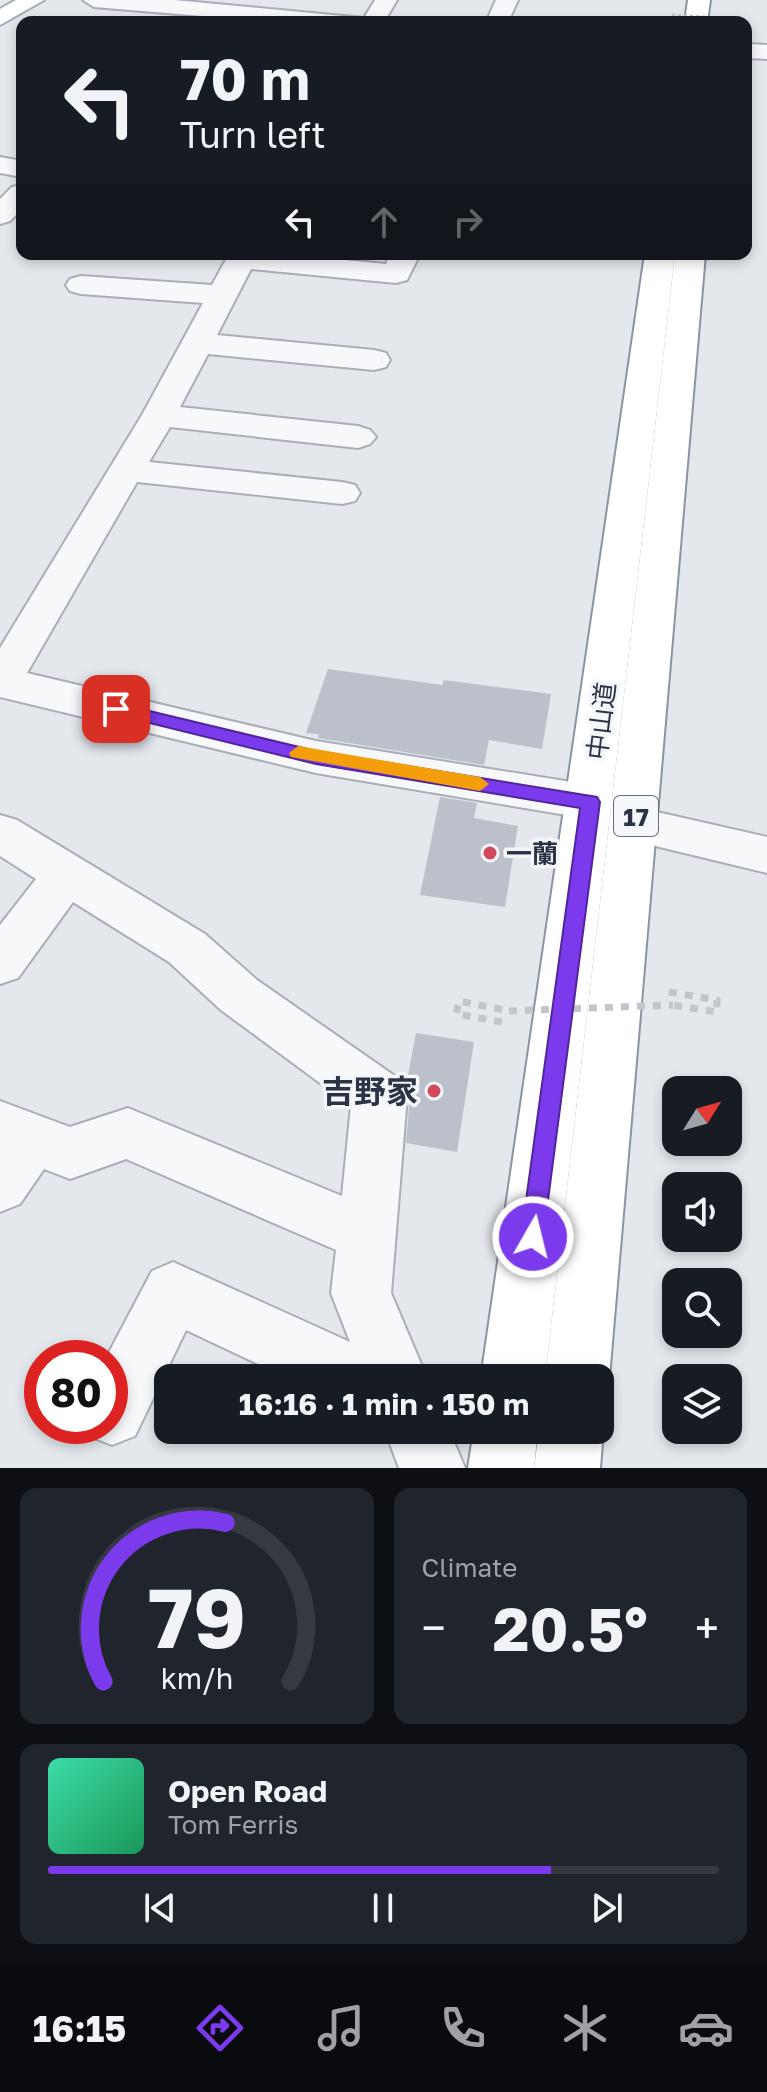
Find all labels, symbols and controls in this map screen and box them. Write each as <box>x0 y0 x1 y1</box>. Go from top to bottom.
text: 70 m <box>180 45 310 112</box>
icon: left <box>48 48 152 152</box>
text: Turn left <box>180 113 326 156</box>
icon: left <box>278 200 322 244</box>
icon: ahead <box>362 200 406 244</box>
icon: right <box>446 200 490 244</box>
pin <box>82 675 150 743</box>
street label: 中山道 <box>581 680 621 762</box>
icon: arrive <box>94 687 138 731</box>
road number: 17 <box>614 796 658 836</box>
place label: 一蘭 <box>506 838 558 869</box>
marker: 一蘭 <box>481 844 499 862</box>
place label: 吉野家 <box>322 1072 418 1110</box>
north arrow <box>662 1076 742 1156</box>
map controls <box>662 1076 742 1444</box>
marker: 吉野家 <box>425 1082 443 1100</box>
button: sound <box>662 1172 742 1252</box>
position arrow <box>491 1195 575 1279</box>
button: search <box>662 1268 742 1348</box>
speed limit sign: 80 <box>24 1340 128 1444</box>
button: layers <box>662 1364 742 1444</box>
text: 16:16 · 1 min · 150 m <box>239 1386 529 1422</box>
text: Climate <box>422 1552 517 1583</box>
text: 79 <box>148 1566 246 1666</box>
text: 20.5° <box>493 1592 648 1664</box>
text: − <box>422 1601 446 1654</box>
text: + <box>695 1601 719 1654</box>
text: km/h <box>160 1661 233 1695</box>
text: Open Road <box>168 1773 327 1809</box>
text: Tom Ferris <box>168 1809 298 1840</box>
icon: previous <box>138 1886 182 1930</box>
icon: pause <box>361 1886 405 1930</box>
icon: next <box>585 1886 629 1930</box>
icon: directions <box>192 2000 248 2056</box>
icon: music <box>313 2000 369 2056</box>
icon: phone <box>435 2000 491 2056</box>
icon: climate <box>557 2000 613 2056</box>
icon: car <box>678 2000 734 2056</box>
text: 16:15 <box>33 2007 126 2050</box>

